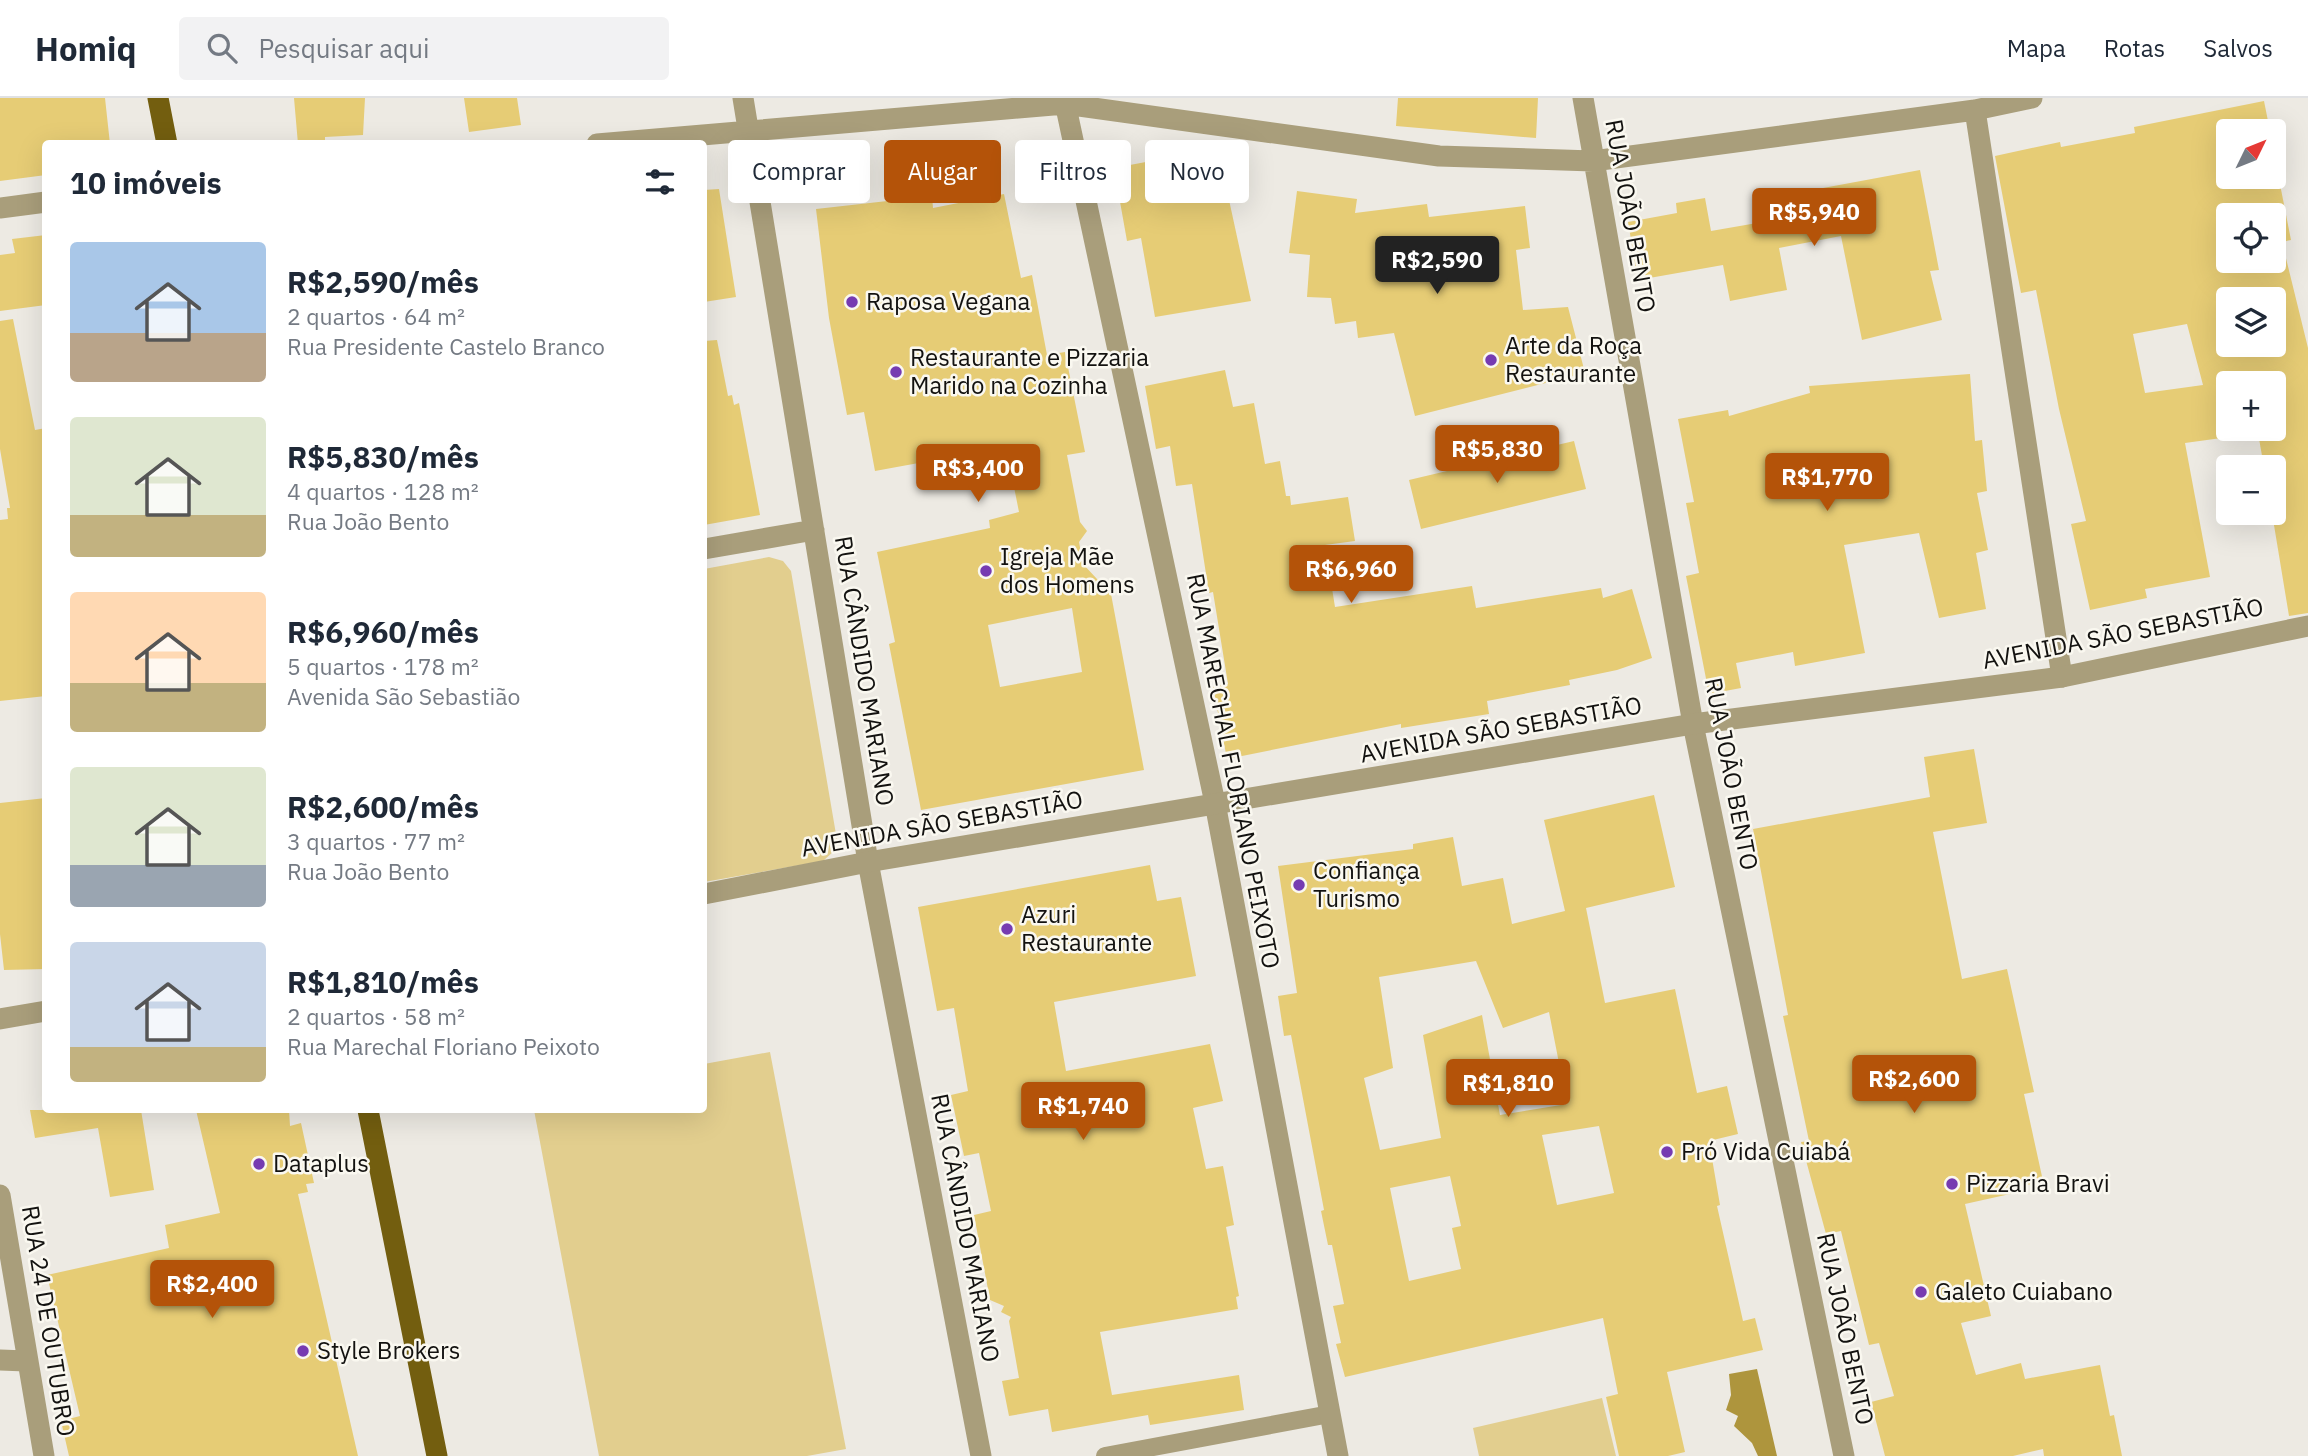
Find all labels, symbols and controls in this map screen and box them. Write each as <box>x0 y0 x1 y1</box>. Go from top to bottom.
search box <box>179 17 669 80</box>
text: Homiq <box>35 27 137 70</box>
icon: search <box>203 29 241 67</box>
text: Pesquisar aqui <box>259 31 430 65</box>
text: Mapa <box>2007 32 2066 64</box>
text: Rotas <box>2104 32 2165 64</box>
text: Salvos <box>2203 32 2273 64</box>
street label: RUA JOÃO BENTO <box>1598 117 1664 315</box>
north arrow <box>2216 119 2286 189</box>
map controls <box>2216 119 2286 525</box>
chip: Comprar <box>728 140 870 203</box>
chip: Alugar <box>884 140 1001 203</box>
chip: Filtros <box>1015 140 1131 203</box>
chip: Novo <box>1145 140 1249 203</box>
text: 10 imóveis <box>70 163 222 202</box>
icon: filters <box>641 163 679 201</box>
pin: R$5,940 <box>1749 188 1879 248</box>
text: R$5,940 <box>1768 196 1860 226</box>
button: locate <box>2216 203 2286 273</box>
pin: R$2,590 <box>1372 236 1502 296</box>
text: R$2,590 <box>1391 244 1483 274</box>
text: R$2,590/mês <box>287 262 479 301</box>
icon: home <box>126 270 210 354</box>
place label: Raposa Vegana <box>866 285 1031 317</box>
button: layers <box>2216 287 2286 357</box>
marker: Raposa Vegana <box>844 294 860 310</box>
text: 2 quartos · 64 m² <box>287 301 465 331</box>
place label: Arte da Roça Restaurante <box>1505 329 1642 389</box>
text: Rua Presidente Castelo Branco <box>287 331 605 361</box>
place label: Restaurante e Pizzaria Marido na Cozinha <box>910 341 1149 401</box>
marker: Arte da Roça Restaurante <box>1483 352 1499 368</box>
marker: Restaurante e Pizzaria Marido na Cozinha <box>888 364 904 380</box>
button: + <box>2216 371 2286 441</box>
pin: R$5,830 <box>1432 426 1562 485</box>
text: R$5,830 <box>1451 433 1543 463</box>
text: R$5,830/mês <box>287 437 479 476</box>
pin: R$3,400 <box>913 444 1043 504</box>
icon: home <box>126 445 210 529</box>
text: R$3,400 <box>932 452 1024 482</box>
pin: R$1,770 <box>1762 454 1892 513</box>
button: − <box>2216 455 2286 525</box>
text: R$1,770 <box>1781 461 1873 491</box>
text: 4 quartos · 128 m² <box>287 476 479 506</box>
text: Rua João Bento <box>287 506 449 536</box>
street label: RUA CÂNDIDO MARIANO <box>828 534 902 808</box>
place label: Igreja Mãe dos Homens <box>1000 540 1135 600</box>
pin: R$6,960 <box>1286 546 1416 605</box>
text: R$6,960 <box>1305 553 1397 583</box>
marker: Igreja Mãe dos Homens <box>978 563 994 579</box>
street label: RUA MARECHAL FLORIANO PEIXOTO <box>1180 570 1288 971</box>
street label: AVENIDA SÃO SEBASTIÃO <box>1980 590 2266 676</box>
text: R$6,960/mês <box>287 612 479 651</box>
icon: home <box>126 620 210 704</box>
text: 5 quartos · 178 m² <box>287 651 479 681</box>
street label: RUA JOÃO BENTO <box>1698 675 1766 873</box>
text: Avenida São Sebastião <box>287 681 521 711</box>
street label: AVENIDA SÃO SEBASTIÃO <box>1357 688 1644 770</box>
street label: AVENIDA SÃO SEBASTIÃO <box>798 782 1085 864</box>
text: R$2,600/mês <box>287 787 479 826</box>
icon: home <box>126 795 210 879</box>
text: 3 quartos · 77 m² <box>287 826 465 856</box>
place label: Confiança Turismo <box>1313 854 1420 914</box>
text: Rua João Bento <box>287 856 449 886</box>
marker: Confiança Turismo <box>1291 877 1307 893</box>
place label: Azuri Restaurante <box>1021 898 1152 958</box>
marker: Azuri Restaurante <box>999 921 1015 937</box>
text: R$1,810/mês <box>287 962 479 1001</box>
icon: home <box>126 970 210 1054</box>
text: 2 quartos · 58 m² <box>287 1001 465 1031</box>
text: Rua Marechal Floriano Peixoto <box>287 1031 600 1061</box>
pin: R$2,600 <box>1849 1056 1979 1115</box>
pin: R$1,810 <box>1443 1060 1573 1119</box>
text: R$2,600 <box>1868 1063 1960 1093</box>
text: R$1,810 <box>1462 1067 1554 1097</box>
pin: R$1,740 <box>1018 1082 1148 1142</box>
text: R$1,740 <box>1037 1090 1129 1120</box>
street label: RUA CÂNDIDO MARIANO <box>924 1091 1008 1365</box>
place label: Pró Vida Cuiabá <box>1681 1135 1850 1167</box>
marker: Pró Vida Cuiabá <box>1659 1144 1675 1160</box>
place label: Dataplus <box>273 1147 369 1179</box>
marker: Dataplus <box>251 1156 267 1172</box>
place label: Pizzaria Bravi <box>1966 1167 2110 1199</box>
marker: Pizzaria Bravi <box>1944 1176 1960 1192</box>
street label: RUA 24 DE OUTUBRO <box>15 1203 83 1439</box>
street label: RUA JOÃO BENTO <box>1810 1230 1882 1428</box>
pin: R$2,400 <box>147 1260 277 1320</box>
text: R$2,400 <box>166 1268 258 1298</box>
place label: Galeto Cuiabano <box>1935 1275 2113 1307</box>
marker: Galeto Cuiabano <box>1913 1284 1929 1300</box>
place label: Style Brokers <box>317 1334 460 1366</box>
marker: Style Brokers <box>295 1343 311 1359</box>

